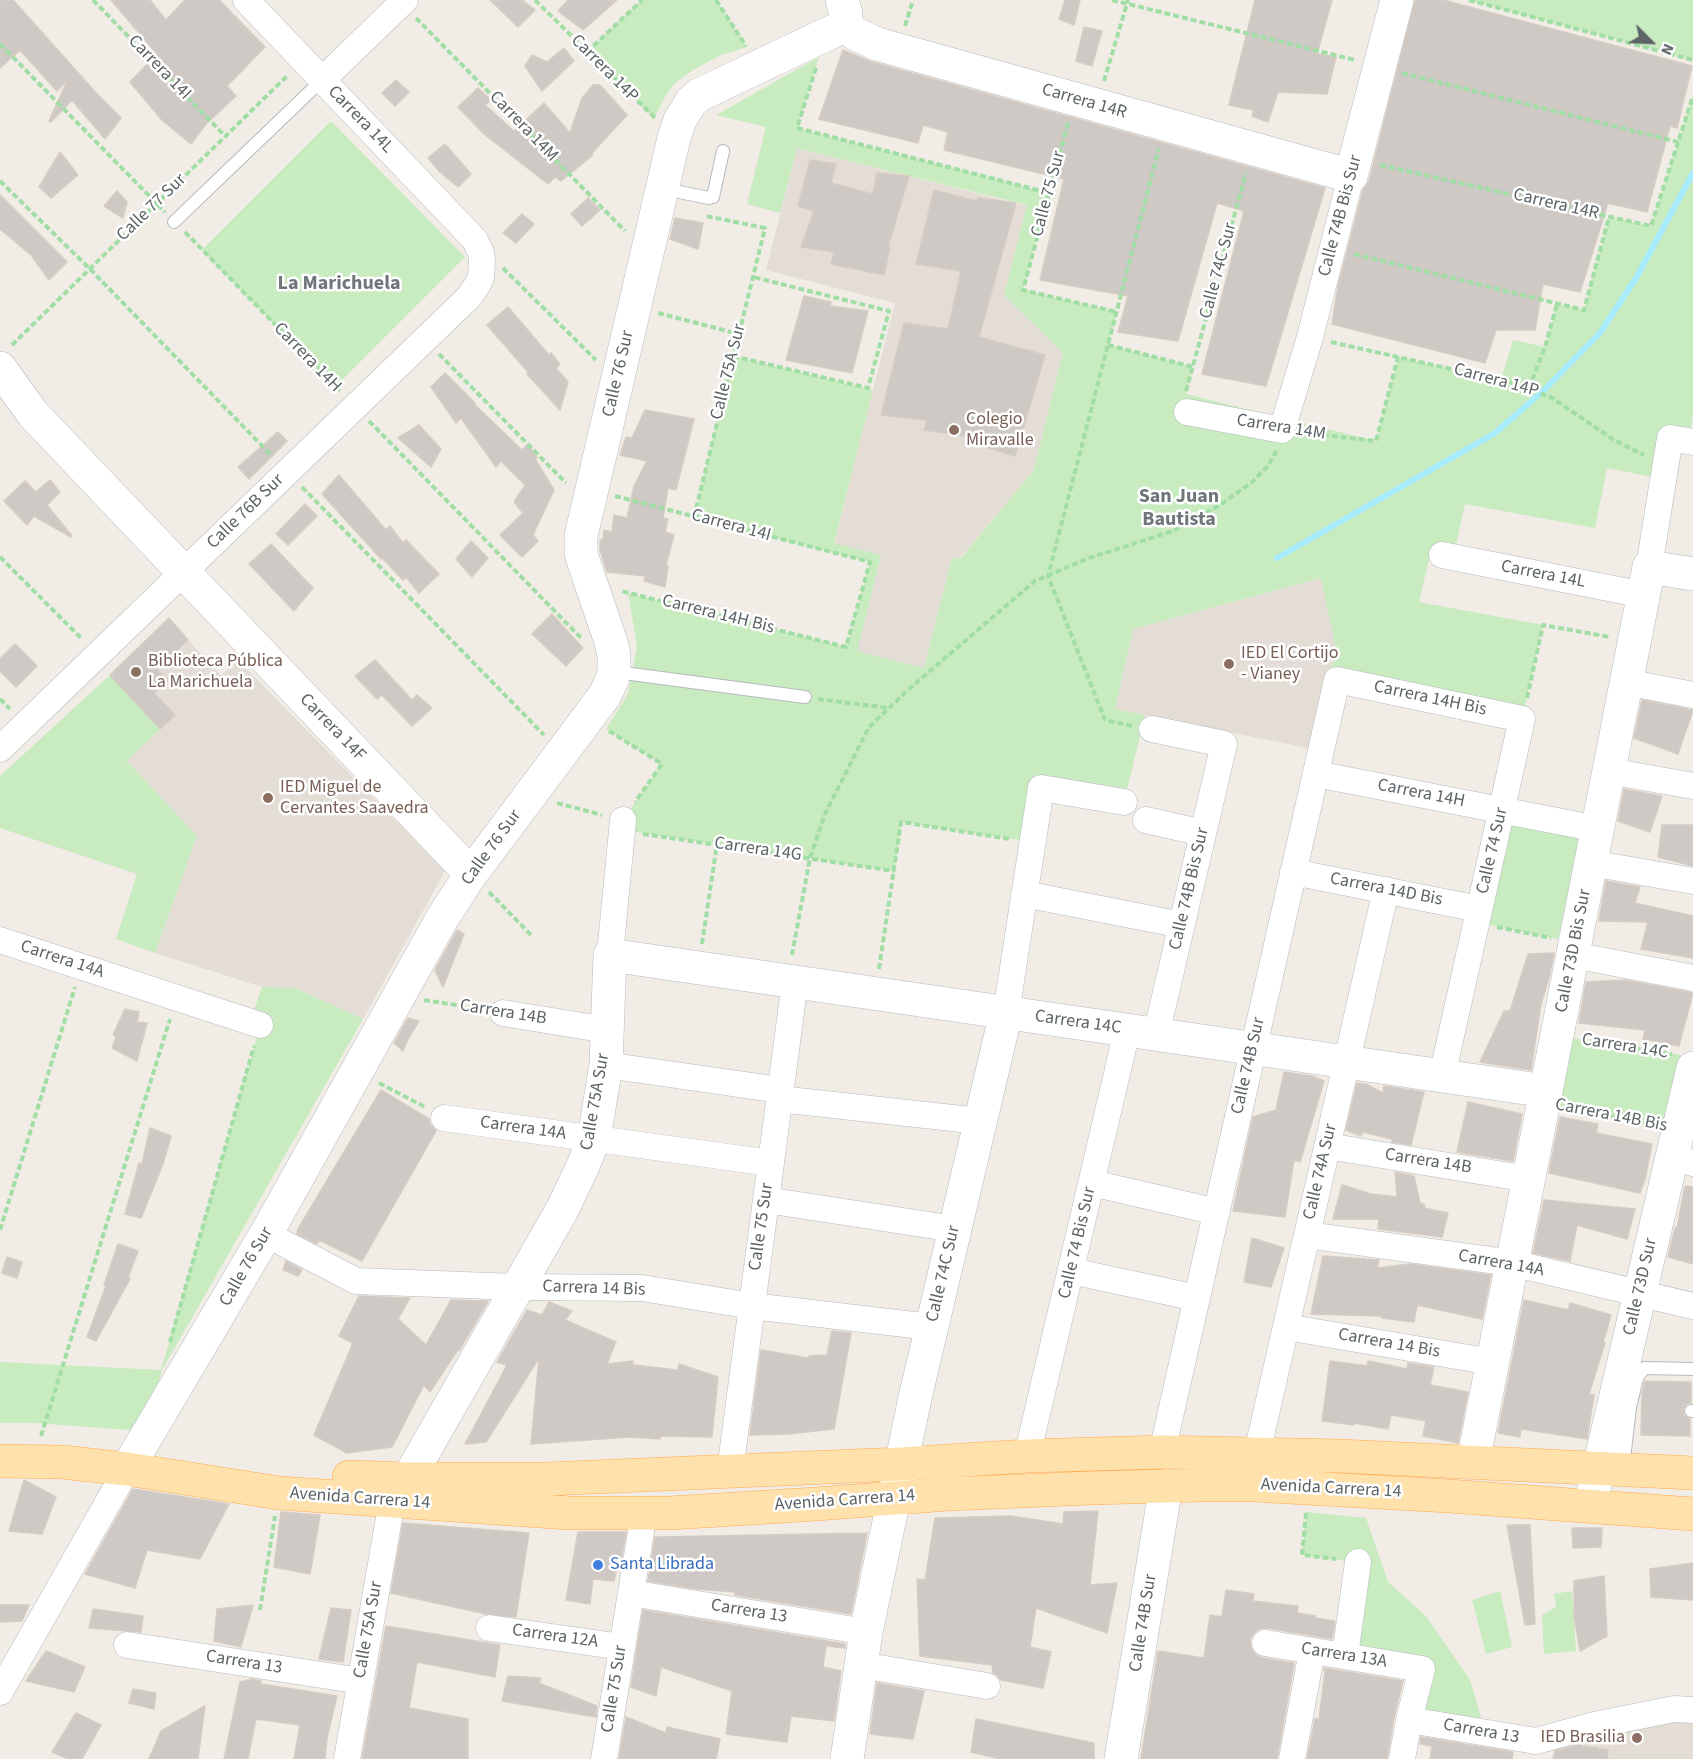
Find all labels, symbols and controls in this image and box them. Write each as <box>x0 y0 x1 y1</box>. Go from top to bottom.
north arrow <box>1621 12 1681 72</box>
street label: Carrera 14I <box>123 31 195 105</box>
street label: Carrera 14P <box>566 31 642 107</box>
text: N <box>1655 40 1680 59</box>
street label: Carrera 14R <box>1039 80 1129 124</box>
street label: Carrera 14L <box>322 82 398 158</box>
street label: Carrera 14M <box>484 87 562 167</box>
street label: Calle 75 Sur <box>1027 149 1071 239</box>
street label: Calle 74B Bis Sur <box>1314 153 1368 279</box>
street label: Calle 77 Sur <box>113 170 191 246</box>
street label: Carrera 14R <box>1511 185 1601 225</box>
street label: Calle 74C Sur <box>1196 221 1242 321</box>
district label: La Marichuela <box>278 273 400 297</box>
street label: Carrera 14H <box>268 319 346 397</box>
street label: Calle 75A Sur <box>707 322 751 422</box>
street label: Calle 76 Sur <box>599 329 639 419</box>
street label: Carrera 14P <box>1451 359 1541 403</box>
place label: Colegio Miravalle <box>966 409 1034 452</box>
street label: Carrera 14M <box>1235 410 1327 446</box>
marker: Colegio Miravalle <box>947 423 961 437</box>
street label: Calle 76B Sur <box>203 470 289 554</box>
district label: San Juan Bautista <box>1139 486 1219 533</box>
street label: Carrera 14I <box>689 505 773 547</box>
street label: Carrera 14L <box>1499 556 1587 594</box>
street label: Carrera 14H Bis <box>660 591 776 639</box>
place label: IED El Cortijo - Vianey <box>1241 643 1339 686</box>
place label: Biblioteca Pública La Marichuela <box>148 651 283 694</box>
marker: IED El Cortijo - Vianey <box>1222 657 1236 671</box>
marker: Biblioteca Pública La Marichuela <box>129 665 143 679</box>
street label: Carrera 14H Bis <box>1372 676 1488 722</box>
street label: Carrera 14F <box>294 690 370 766</box>
street label: Carrera 14H <box>1375 775 1467 813</box>
place label: IED Miguel de Cervantes Saavedra <box>280 777 429 820</box>
marker: IED Miguel de Cervantes Saavedra <box>261 791 275 805</box>
street label: Calle 76 Sur <box>457 806 527 890</box>
street label: Calle 74 Sur <box>1473 806 1513 896</box>
street label: Calle 74B Bis Sur <box>1165 826 1215 952</box>
street label: Carrera 14G <box>713 833 803 867</box>
street label: Carrera 14D Bis <box>1328 869 1444 911</box>
street label: Calle 73D Bis Sur <box>1551 887 1597 1015</box>
street label: Carrera 14A <box>17 936 107 984</box>
street label: Carrera 14B <box>458 995 548 1031</box>
street label: Carrera 14C <box>1033 1006 1123 1040</box>
street label: Calle 74B Sur <box>1227 1015 1271 1117</box>
street label: Carrera 14C <box>1580 1030 1670 1064</box>
street label: Calle 75A Sur <box>577 1052 615 1152</box>
street label: Carrera 14B Bis <box>1553 1095 1669 1137</box>
street label: Carrera 14A <box>479 1112 567 1146</box>
street label: Calle 74A Sur <box>1299 1122 1343 1222</box>
street label: Carrera 14B <box>1383 1144 1473 1180</box>
street label: Calle 75 Sur <box>745 1182 779 1272</box>
street label: Calle 74 Bis Sur <box>1055 1185 1101 1301</box>
street label: Calle 76 Sur <box>216 1223 278 1311</box>
street label: Calle 74C Sur <box>922 1224 966 1324</box>
street label: Calle 73D Sur <box>1619 1236 1663 1338</box>
street label: Carrera 14A <box>1456 1246 1546 1282</box>
street label: Carrera 14 Bis <box>542 1276 646 1302</box>
street label: Carrera 14 Bis <box>1336 1324 1442 1364</box>
street label: Avenida Carrera 14 <box>1260 1475 1402 1503</box>
street label: Avenida Carrera 14 <box>289 1483 431 1515</box>
street label: Avenida Carrera 14 <box>774 1485 916 1517</box>
place label: Santa Librada <box>610 1554 714 1576</box>
marker: Santa Librada <box>591 1558 605 1572</box>
street label: Calle 74B Sur <box>1126 1573 1162 1673</box>
street label: Calle 75A Sur <box>350 1580 388 1680</box>
street label: Carrera 13 <box>709 1595 789 1629</box>
street label: Carrera 12A <box>511 1620 599 1654</box>
street label: Carrera 13A <box>1299 1639 1389 1673</box>
street label: Calle 75 Sur <box>597 1644 633 1734</box>
street label: Carrera 13 <box>204 1646 284 1680</box>
street label: Carrera 13 <box>1441 1715 1521 1749</box>
place label: IED Brasilia <box>1541 1727 1625 1749</box>
marker: IED Brasilia <box>1630 1731 1644 1745</box>

